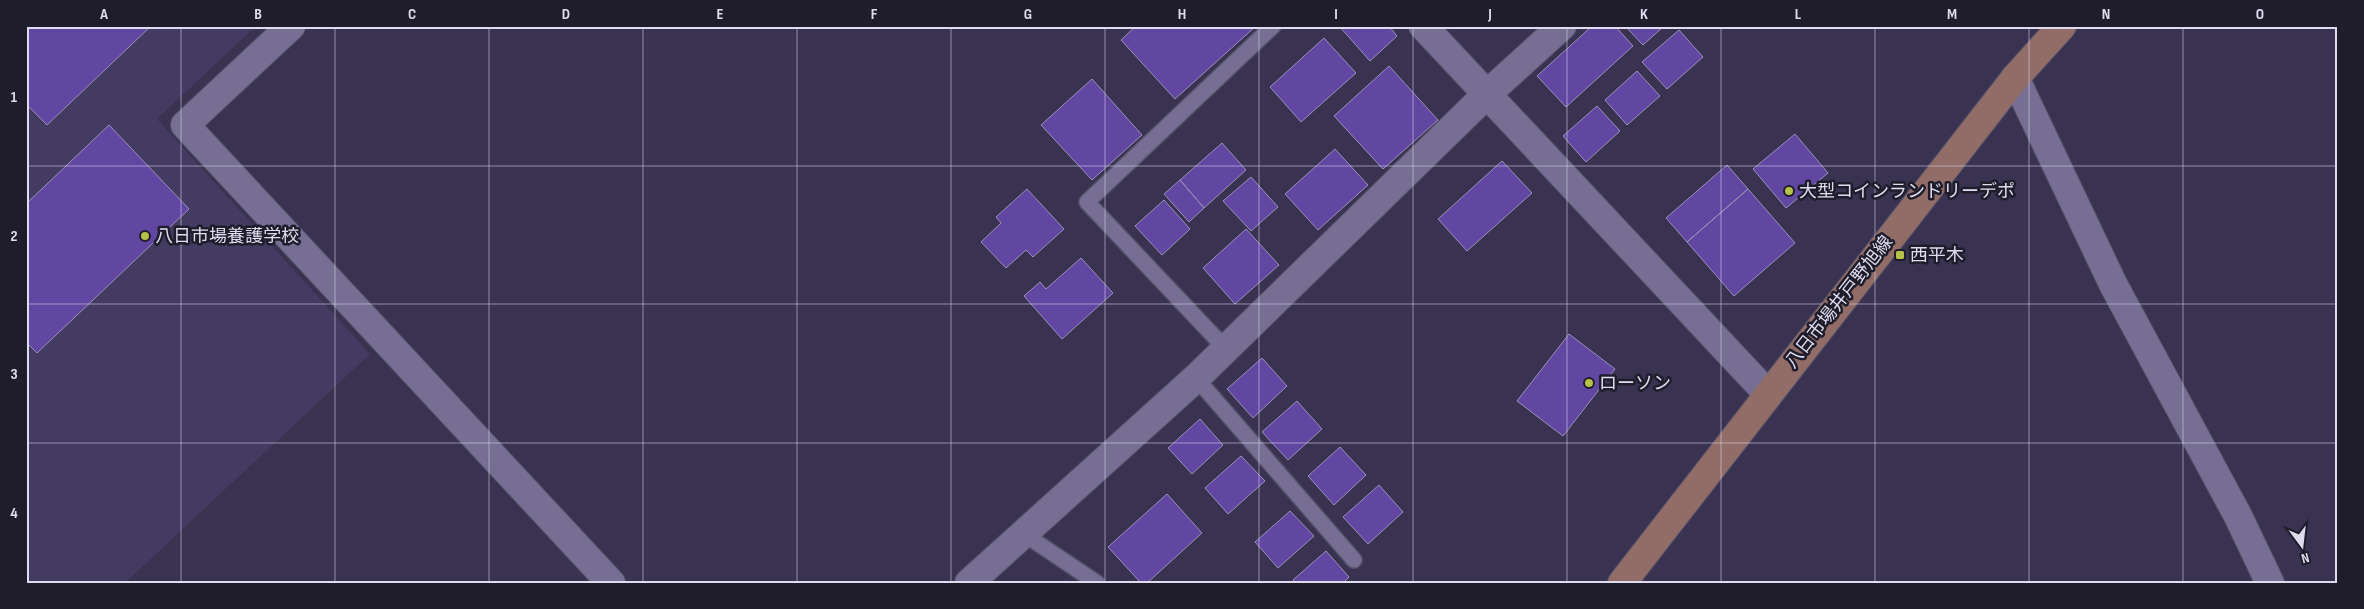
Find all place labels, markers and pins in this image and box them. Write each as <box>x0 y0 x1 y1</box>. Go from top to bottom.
place label: 大型コインランドリーデポ <box>1799 181 2015 202</box>
marker: 大型コインランドリーデポ <box>1783 185 1795 197</box>
place label: 八日市場養護学校 <box>155 226 299 247</box>
marker: 八日市場養護学校 <box>139 230 151 242</box>
place label: 西平木 <box>1910 245 1964 266</box>
marker: 西平木 <box>1894 249 1906 261</box>
place label: ローソン <box>1599 373 1671 394</box>
marker: ローソン <box>1583 377 1595 389</box>

